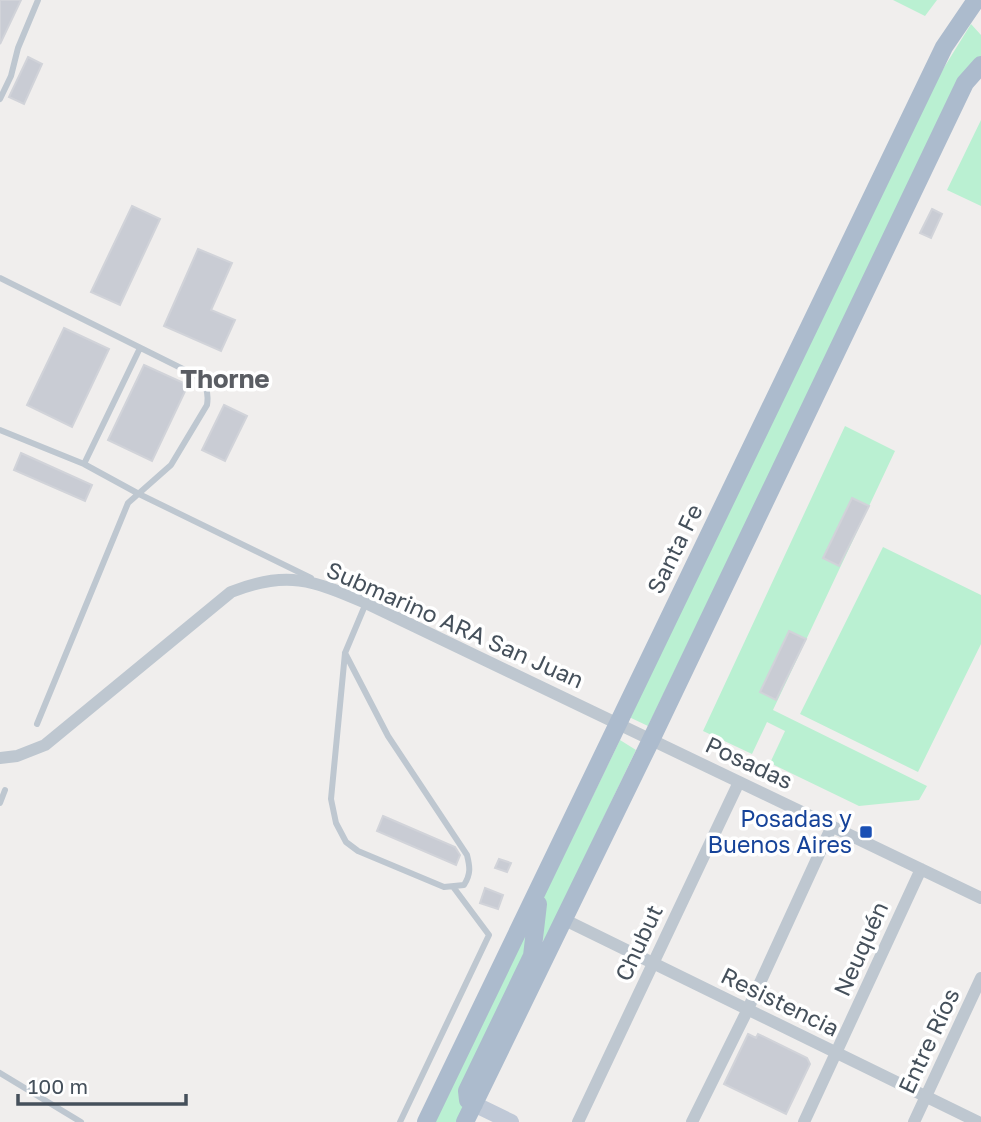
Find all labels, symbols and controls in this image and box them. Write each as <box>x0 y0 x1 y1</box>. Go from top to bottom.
district label: Thorne <box>180 363 270 394</box>
street label: Santa Fe <box>640 499 708 598</box>
street label: Submarino ARA San Juan <box>322 555 588 694</box>
street label: Posadas <box>701 730 798 794</box>
place label: Posadas y Buenos Aires <box>708 804 852 858</box>
marker: Posadas y Buenos Aires <box>858 824 874 840</box>
street label: Neuquén <box>827 897 893 1000</box>
street label: Chubut <box>608 900 668 985</box>
street label: Resistencia <box>717 961 844 1042</box>
street label: Entre Ríos <box>892 984 965 1098</box>
scale bar <box>18 1062 186 1106</box>
text: 100 m <box>28 1073 88 1099</box>

